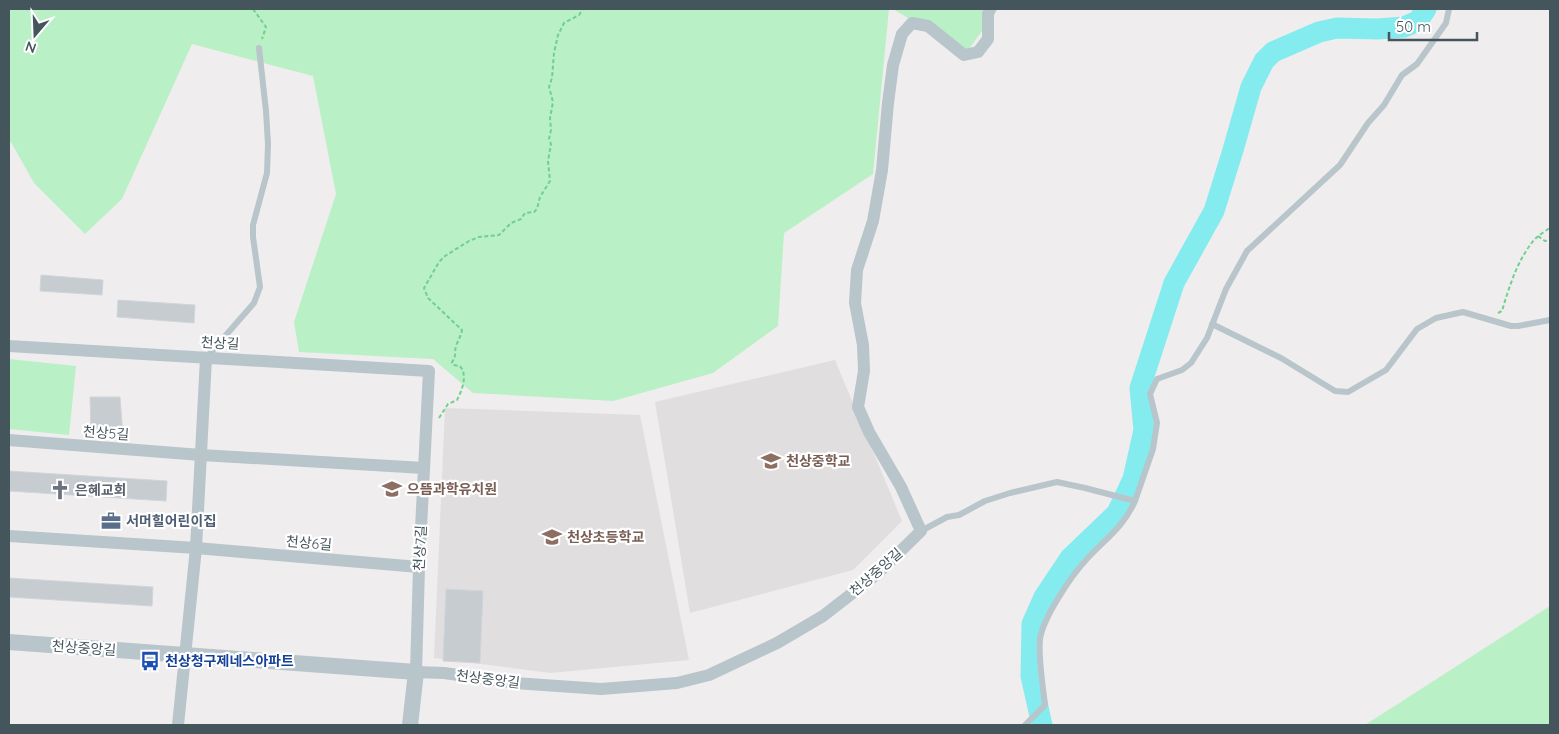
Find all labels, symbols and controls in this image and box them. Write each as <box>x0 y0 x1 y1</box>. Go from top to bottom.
north arrow <box>10 10 60 60</box>
scale bar <box>1389 10 1476 42</box>
text: 50 m <box>1396 17 1431 36</box>
text: N <box>23 37 39 57</box>
street label: 천상길 <box>200 333 240 353</box>
street label: 천상5길 <box>82 422 130 444</box>
school or university icon: 천상중학교 <box>760 450 782 472</box>
place label: 천상중학교 <box>786 452 851 470</box>
school or university icon: 으뜸과학유치원 <box>381 478 403 500</box>
church icon: 은혜교회 <box>49 479 71 501</box>
place label: 으뜸과학유치원 <box>407 480 497 498</box>
place label: 은혜교회 <box>75 481 127 499</box>
office icon: 서머힐어린이집 <box>100 510 122 532</box>
place label: 서머힐어린이집 <box>126 512 216 530</box>
street label: 천상7길 <box>410 525 430 571</box>
school or university icon: 천상초등학교 <box>541 526 563 548</box>
place label: 천상초등학교 <box>567 528 644 546</box>
street label: 천상6길 <box>285 532 333 554</box>
street label: 천상중앙길 <box>846 544 906 600</box>
street label: 천상중앙길 <box>51 637 117 659</box>
bus stop icon: 천상청구제네스아파트 <box>139 650 161 672</box>
place label: 천상청구제네스아파트 <box>165 652 294 670</box>
street label: 천상중앙길 <box>455 666 521 692</box>

